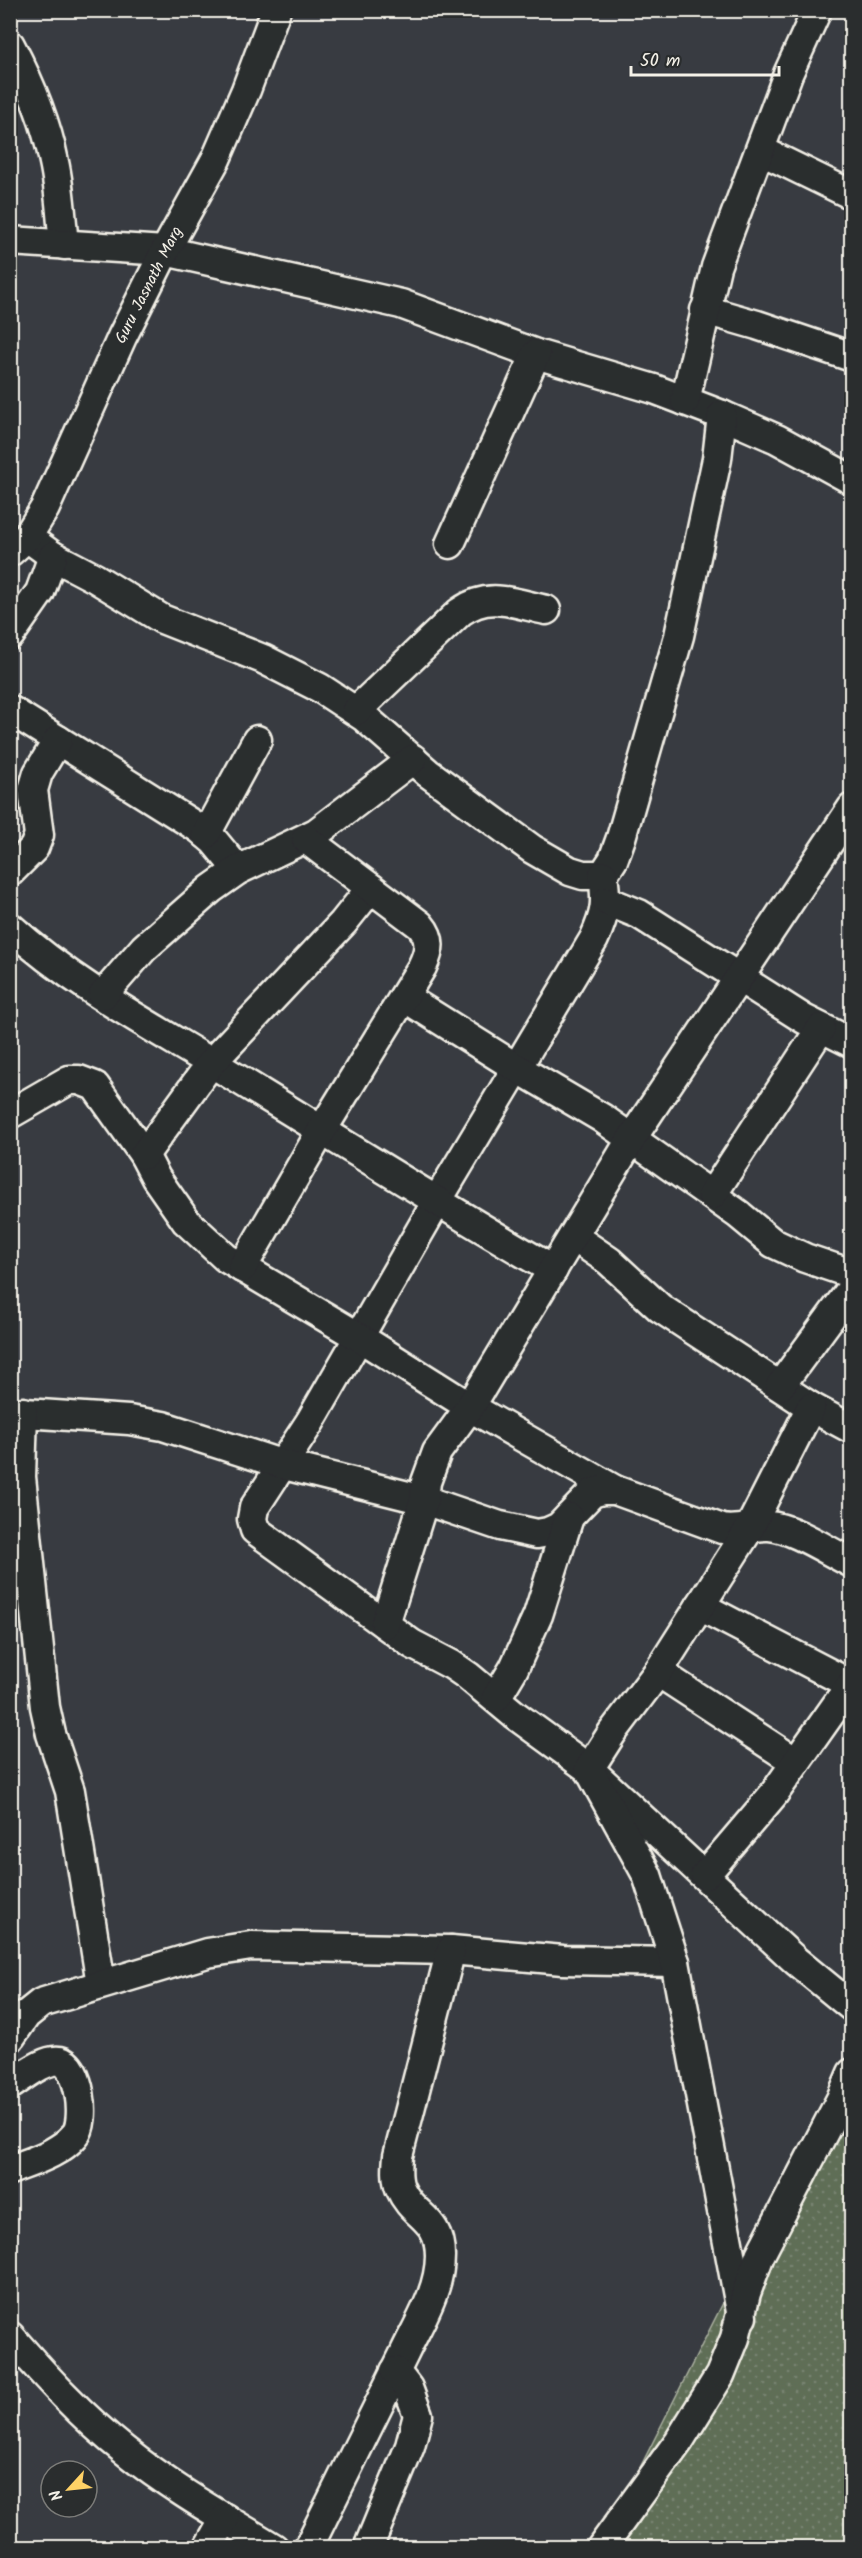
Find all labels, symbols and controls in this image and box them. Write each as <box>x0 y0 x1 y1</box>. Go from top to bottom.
scale bar <box>631 39 780 77</box>
text: 50 m <box>640 47 680 76</box>
street label: Guru Jasnath Marg <box>109 222 189 348</box>
north arrow <box>39 2459 99 2519</box>
text: N <box>44 2485 70 2505</box>

